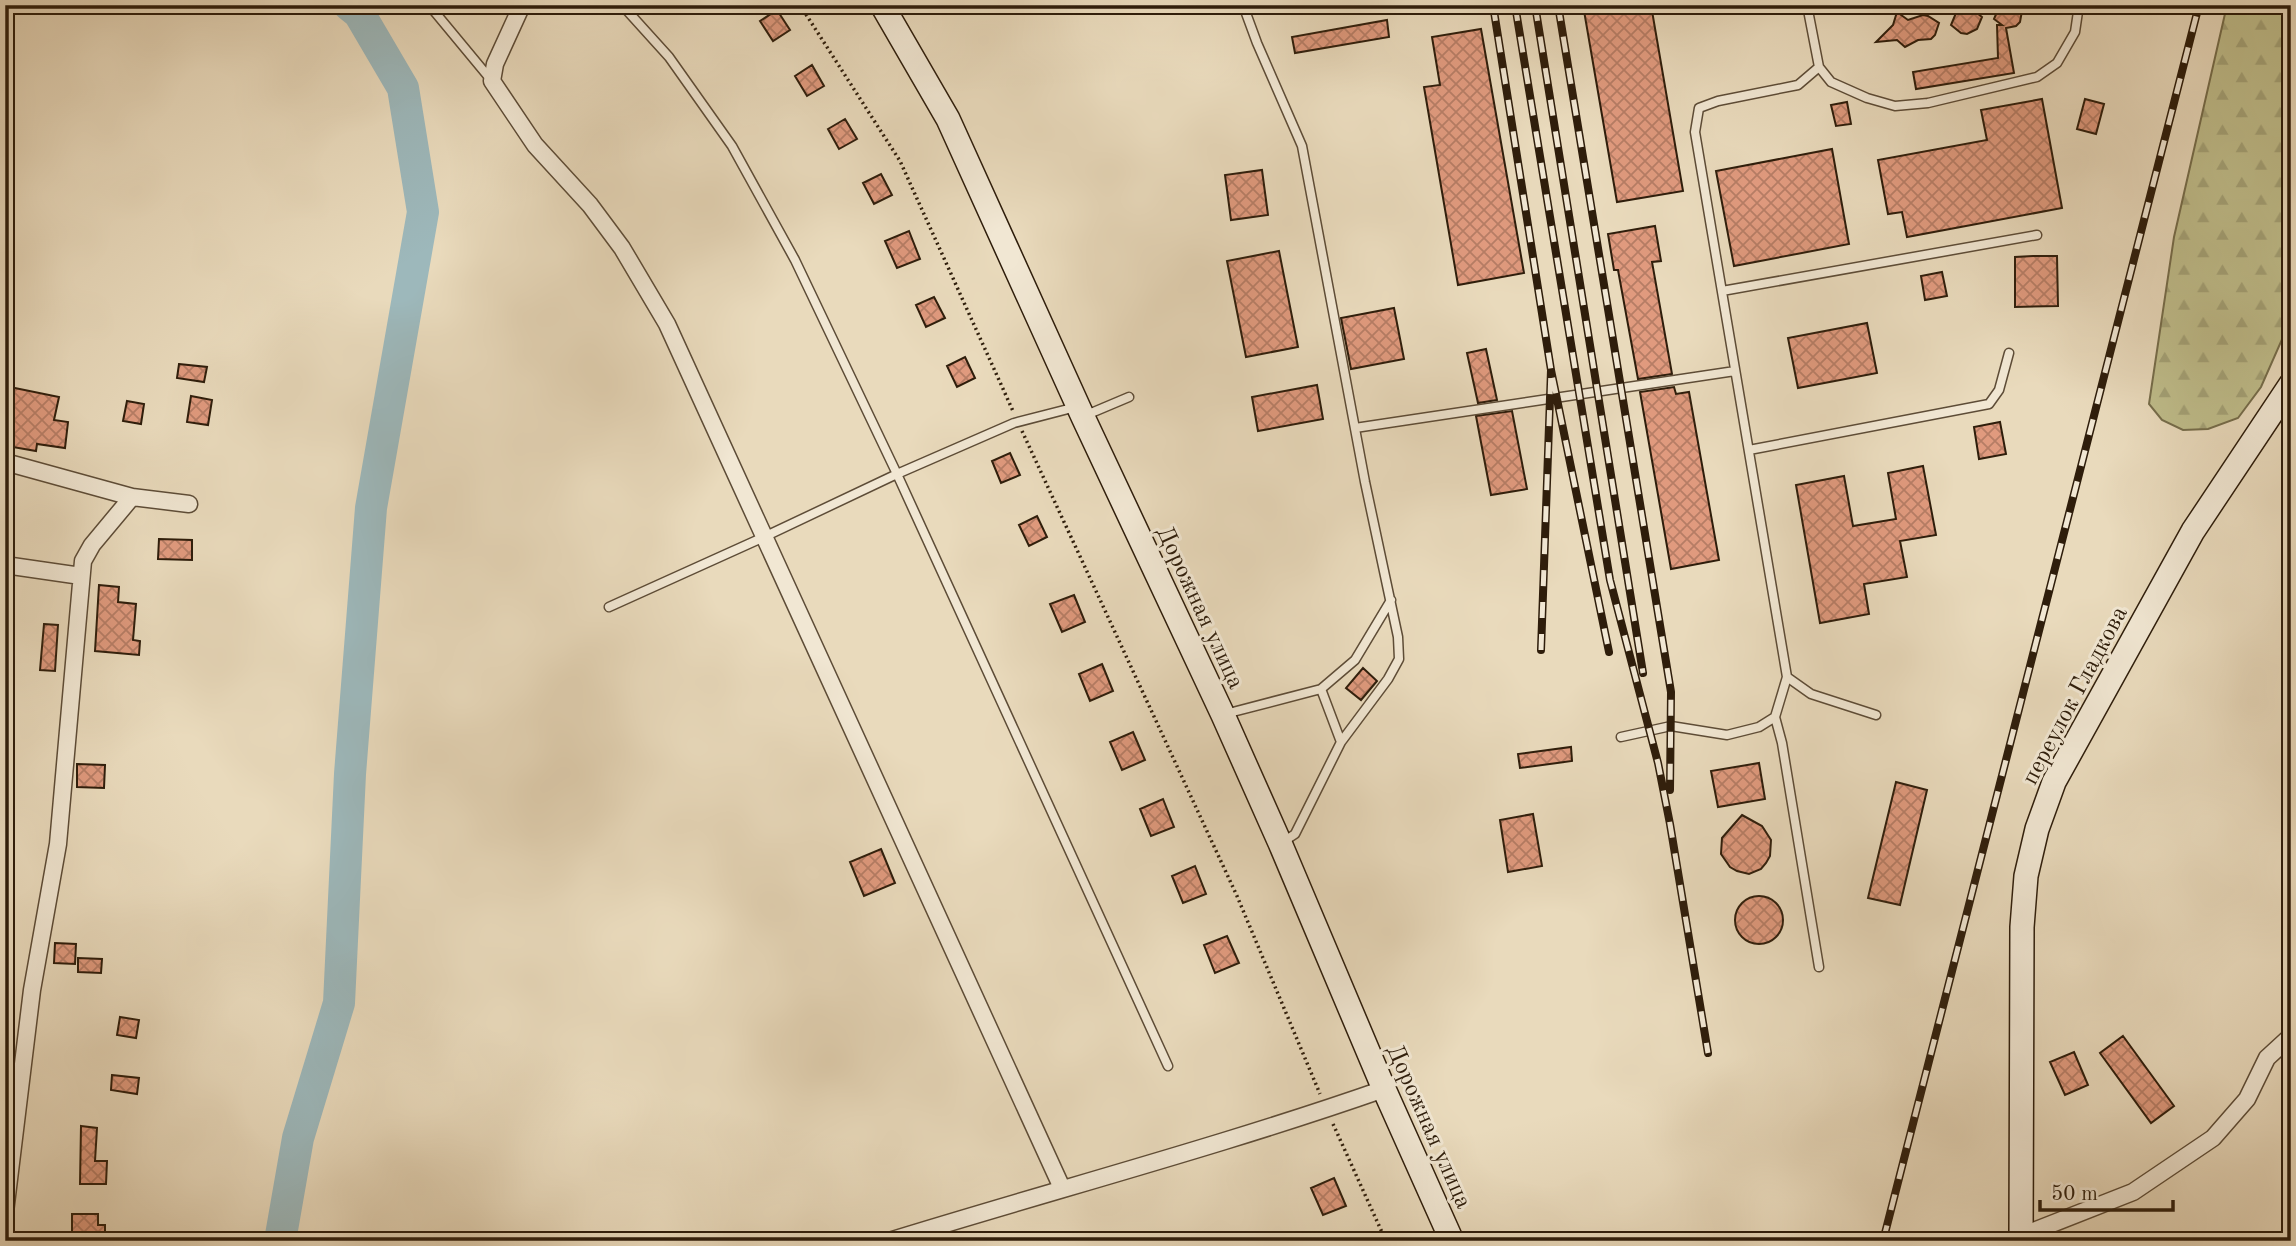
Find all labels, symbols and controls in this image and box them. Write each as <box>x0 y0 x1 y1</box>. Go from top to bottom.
street label: Дорожная улица <box>1151 523 1247 693</box>
street label: переулок Гладкова <box>2019 603 2133 789</box>
street label: Дорожная улица <box>1381 1041 1475 1213</box>
scale bar <box>2040 1169 2174 1213</box>
text: 50 m <box>2051 1184 2098 1205</box>

